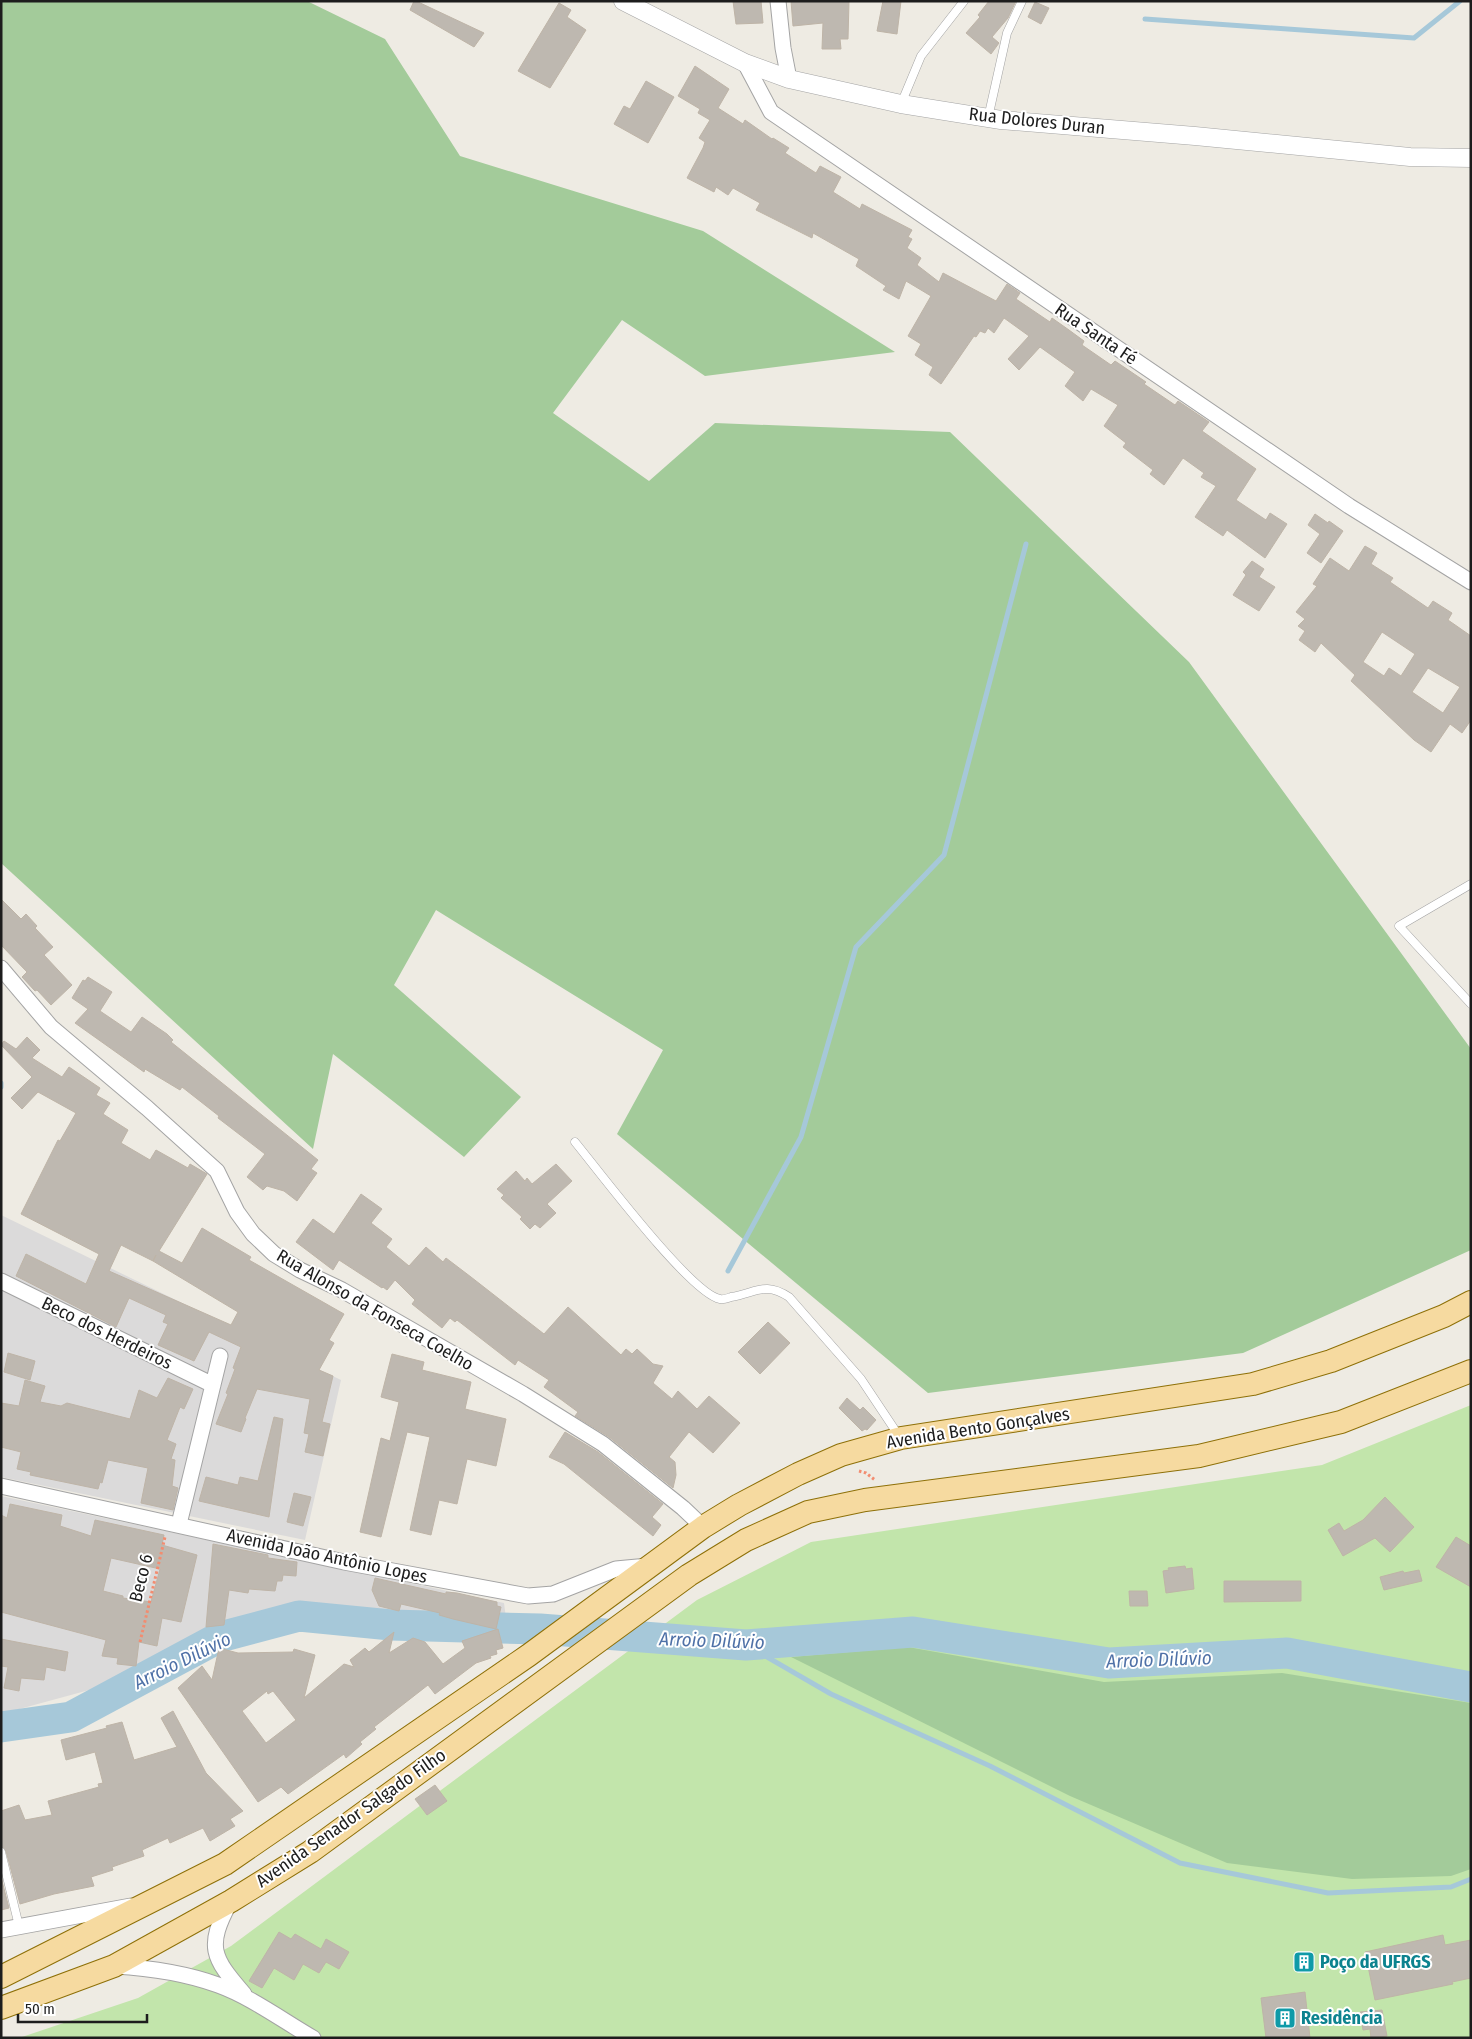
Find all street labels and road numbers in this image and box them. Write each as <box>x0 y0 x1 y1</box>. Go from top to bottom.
street label: Rua Dolores Duran <box>968 103 1106 139</box>
street label: Rua Santa Fé <box>1051 298 1141 370</box>
street label: Rua Alonso da Fonseca Coelho <box>273 1245 477 1375</box>
street label: Beco dos Herdeiros <box>38 1292 176 1374</box>
street label: Avenida Bento Gonçalves <box>885 1403 1071 1453</box>
street label: Avenida João Antônio Lopes <box>225 1524 430 1588</box>
street label: Beco 6 <box>124 1552 158 1604</box>
street label: Avenida Senador Salgado Filho <box>252 1744 450 1892</box>

